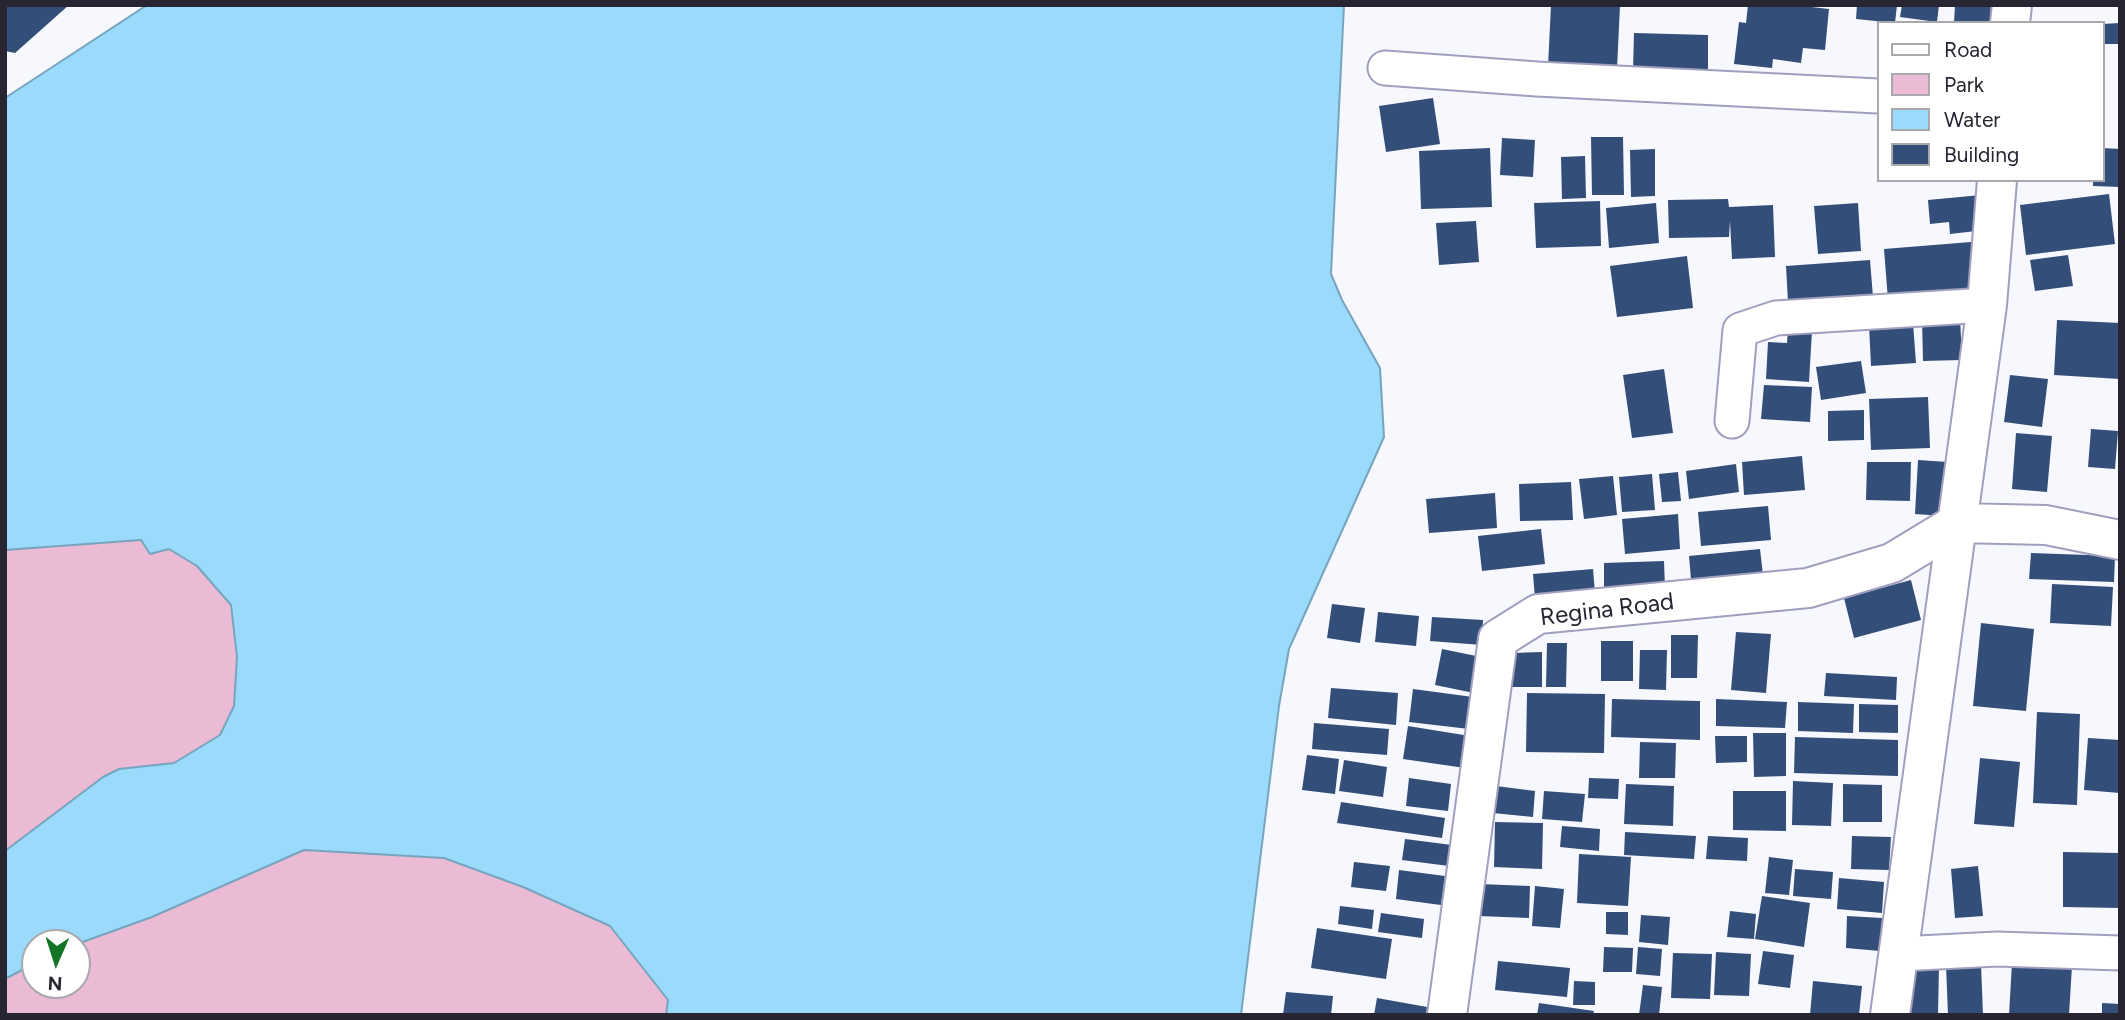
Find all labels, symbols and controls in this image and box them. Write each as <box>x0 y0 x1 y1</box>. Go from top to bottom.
legend <box>1876 21 2104 182</box>
text: Road <box>1944 37 1992 62</box>
text: Park <box>1944 72 1984 97</box>
text: Water <box>1944 107 2000 132</box>
text: Building <box>1944 142 2019 167</box>
street label: Regina Road <box>1538 588 1676 632</box>
north arrow <box>21 929 91 999</box>
text: N <box>47 972 63 995</box>

